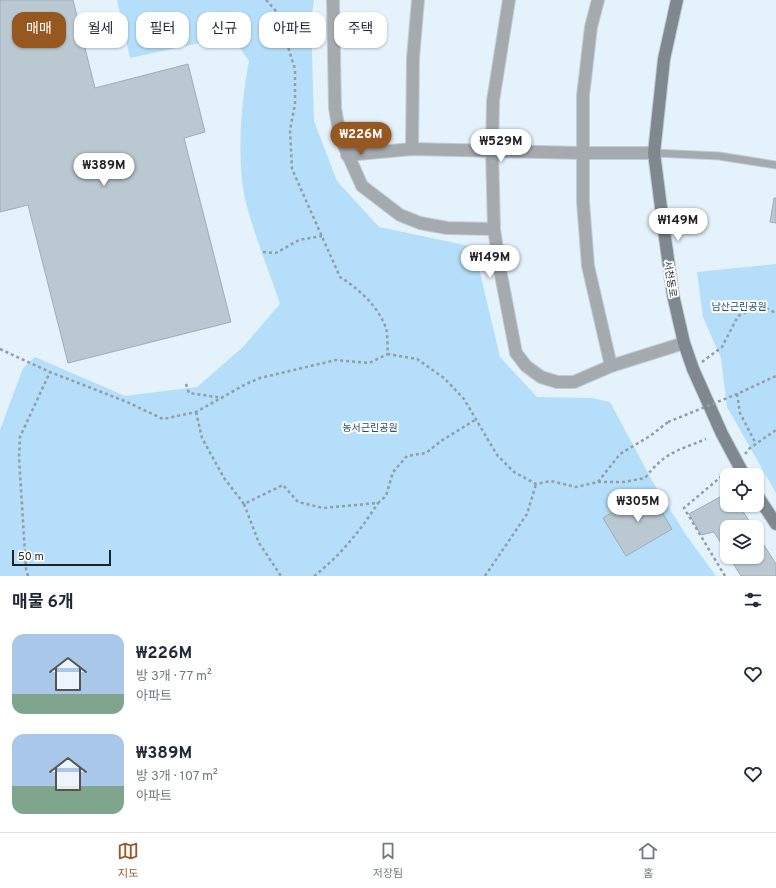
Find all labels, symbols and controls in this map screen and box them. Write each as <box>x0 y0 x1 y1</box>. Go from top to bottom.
chip: 매매 <box>12 12 66 48</box>
chip: 월세 <box>74 12 128 48</box>
chip: 필터 <box>136 12 189 48</box>
chip: 신규 <box>197 12 251 48</box>
chip: 아파트 <box>259 12 326 48</box>
chip: 주택 <box>334 12 387 48</box>
pin: ₩226M <box>333 122 389 156</box>
text: ₩226M <box>340 127 382 143</box>
pin: ₩529M <box>473 129 529 163</box>
text: ₩529M <box>480 134 522 150</box>
pin: ₩389M <box>76 153 132 187</box>
text: ₩389M <box>82 158 126 174</box>
pin: ₩149M <box>650 208 706 242</box>
text: ₩149M <box>658 213 698 229</box>
pin: ₩149M <box>462 245 518 279</box>
text: ₩149M <box>470 250 510 266</box>
street label: 서천동로 <box>660 260 679 298</box>
park label: 남산근린공원 <box>711 301 767 314</box>
park label: 농서근린공원 <box>342 422 398 435</box>
map controls <box>720 468 764 564</box>
button: locate <box>720 468 764 512</box>
pin: ₩305M <box>610 489 666 523</box>
text: ₩305M <box>616 494 660 510</box>
button: layers <box>720 520 764 564</box>
scale bar <box>12 548 111 567</box>
text: 50 m <box>18 550 44 564</box>
icon: filters <box>742 589 764 611</box>
text: 매물 6개 <box>12 592 74 614</box>
text: ₩226M <box>136 643 192 665</box>
icon: home <box>44 650 92 698</box>
icon: heart <box>742 663 764 685</box>
text: 방 3개 · 77 m² <box>136 669 212 685</box>
text: 아파트 <box>136 689 172 705</box>
text: ₩389M <box>136 743 192 765</box>
icon: home <box>44 750 92 798</box>
icon: heart <box>742 763 764 785</box>
text: 방 3개 · 107 m² <box>136 769 218 785</box>
text: 아파트 <box>136 789 172 805</box>
tab: 지도 <box>117 840 139 881</box>
tab: 저장됨 <box>373 840 403 881</box>
tab: 홈 <box>637 840 659 881</box>

